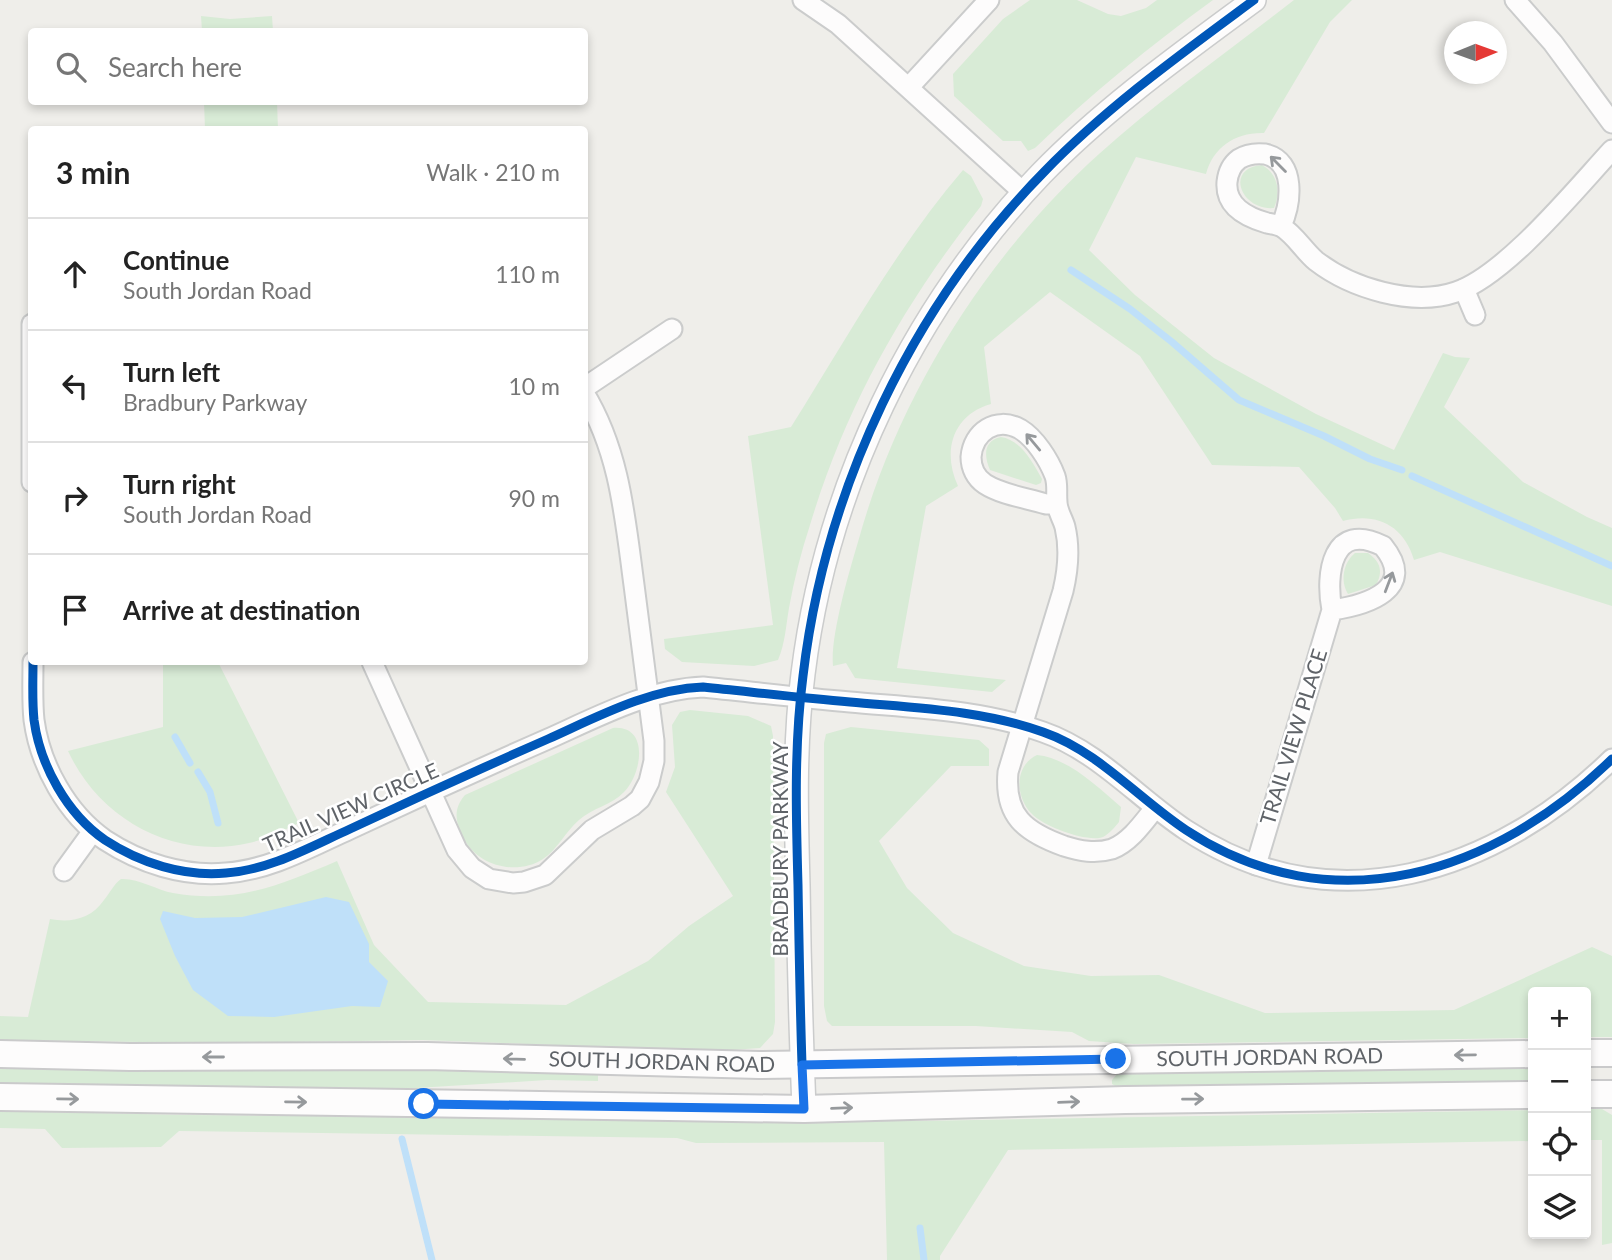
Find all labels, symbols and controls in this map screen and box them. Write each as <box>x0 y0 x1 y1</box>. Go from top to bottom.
north arrow <box>1444 21 1507 84</box>
search box <box>28 28 588 105</box>
icon: search <box>52 48 90 86</box>
text: Search here <box>108 51 242 83</box>
text: 3 min <box>56 154 130 190</box>
one-way arrow <box>1269 155 1286 172</box>
text: Walk · 210 m <box>426 158 560 186</box>
text: Continue <box>123 244 229 276</box>
icon: ahead <box>56 255 94 293</box>
text: 110 m <box>495 260 560 288</box>
text: South Jordan Road <box>123 276 312 304</box>
text: Turn left <box>123 356 220 388</box>
icon: left <box>56 367 94 405</box>
text: 10 m <box>509 372 560 400</box>
text: Bradbury Parkway <box>123 388 307 416</box>
one-way arrow <box>1025 434 1041 452</box>
text: Turn right <box>123 468 236 500</box>
icon: right <box>56 479 94 517</box>
text: 90 m <box>509 484 560 512</box>
text: South Jordan Road <box>123 500 312 528</box>
one-way arrow <box>1384 572 1396 593</box>
icon: arrive <box>56 591 94 629</box>
text: Arrive at destination <box>123 594 360 626</box>
street label: TRAIL VIEW PLACE <box>1254 645 1331 828</box>
street label: BRADBURY PARKWAY <box>767 740 792 957</box>
street label: TRAIL VIEW CIRCLE <box>259 757 442 857</box>
map controls <box>1528 987 1591 1239</box>
button: + <box>1528 987 1591 1050</box>
street label: SOUTH JORDAN ROAD <box>1156 1042 1383 1070</box>
route end <box>1100 1043 1131 1074</box>
street label: SOUTH JORDAN ROAD <box>548 1045 775 1076</box>
one-way arrow <box>1454 1048 1477 1062</box>
one-way arrow <box>201 1050 224 1064</box>
button: − <box>1528 1050 1591 1113</box>
one-way arrow <box>502 1052 525 1065</box>
route start <box>408 1088 439 1119</box>
one-way arrow <box>56 1092 79 1105</box>
one-way arrow <box>1182 1093 1205 1106</box>
one-way arrow <box>284 1095 307 1109</box>
one-way arrow <box>1057 1095 1080 1108</box>
one-way arrow <box>830 1101 853 1114</box>
button: locate <box>1528 1113 1591 1176</box>
button: layers <box>1528 1176 1591 1239</box>

